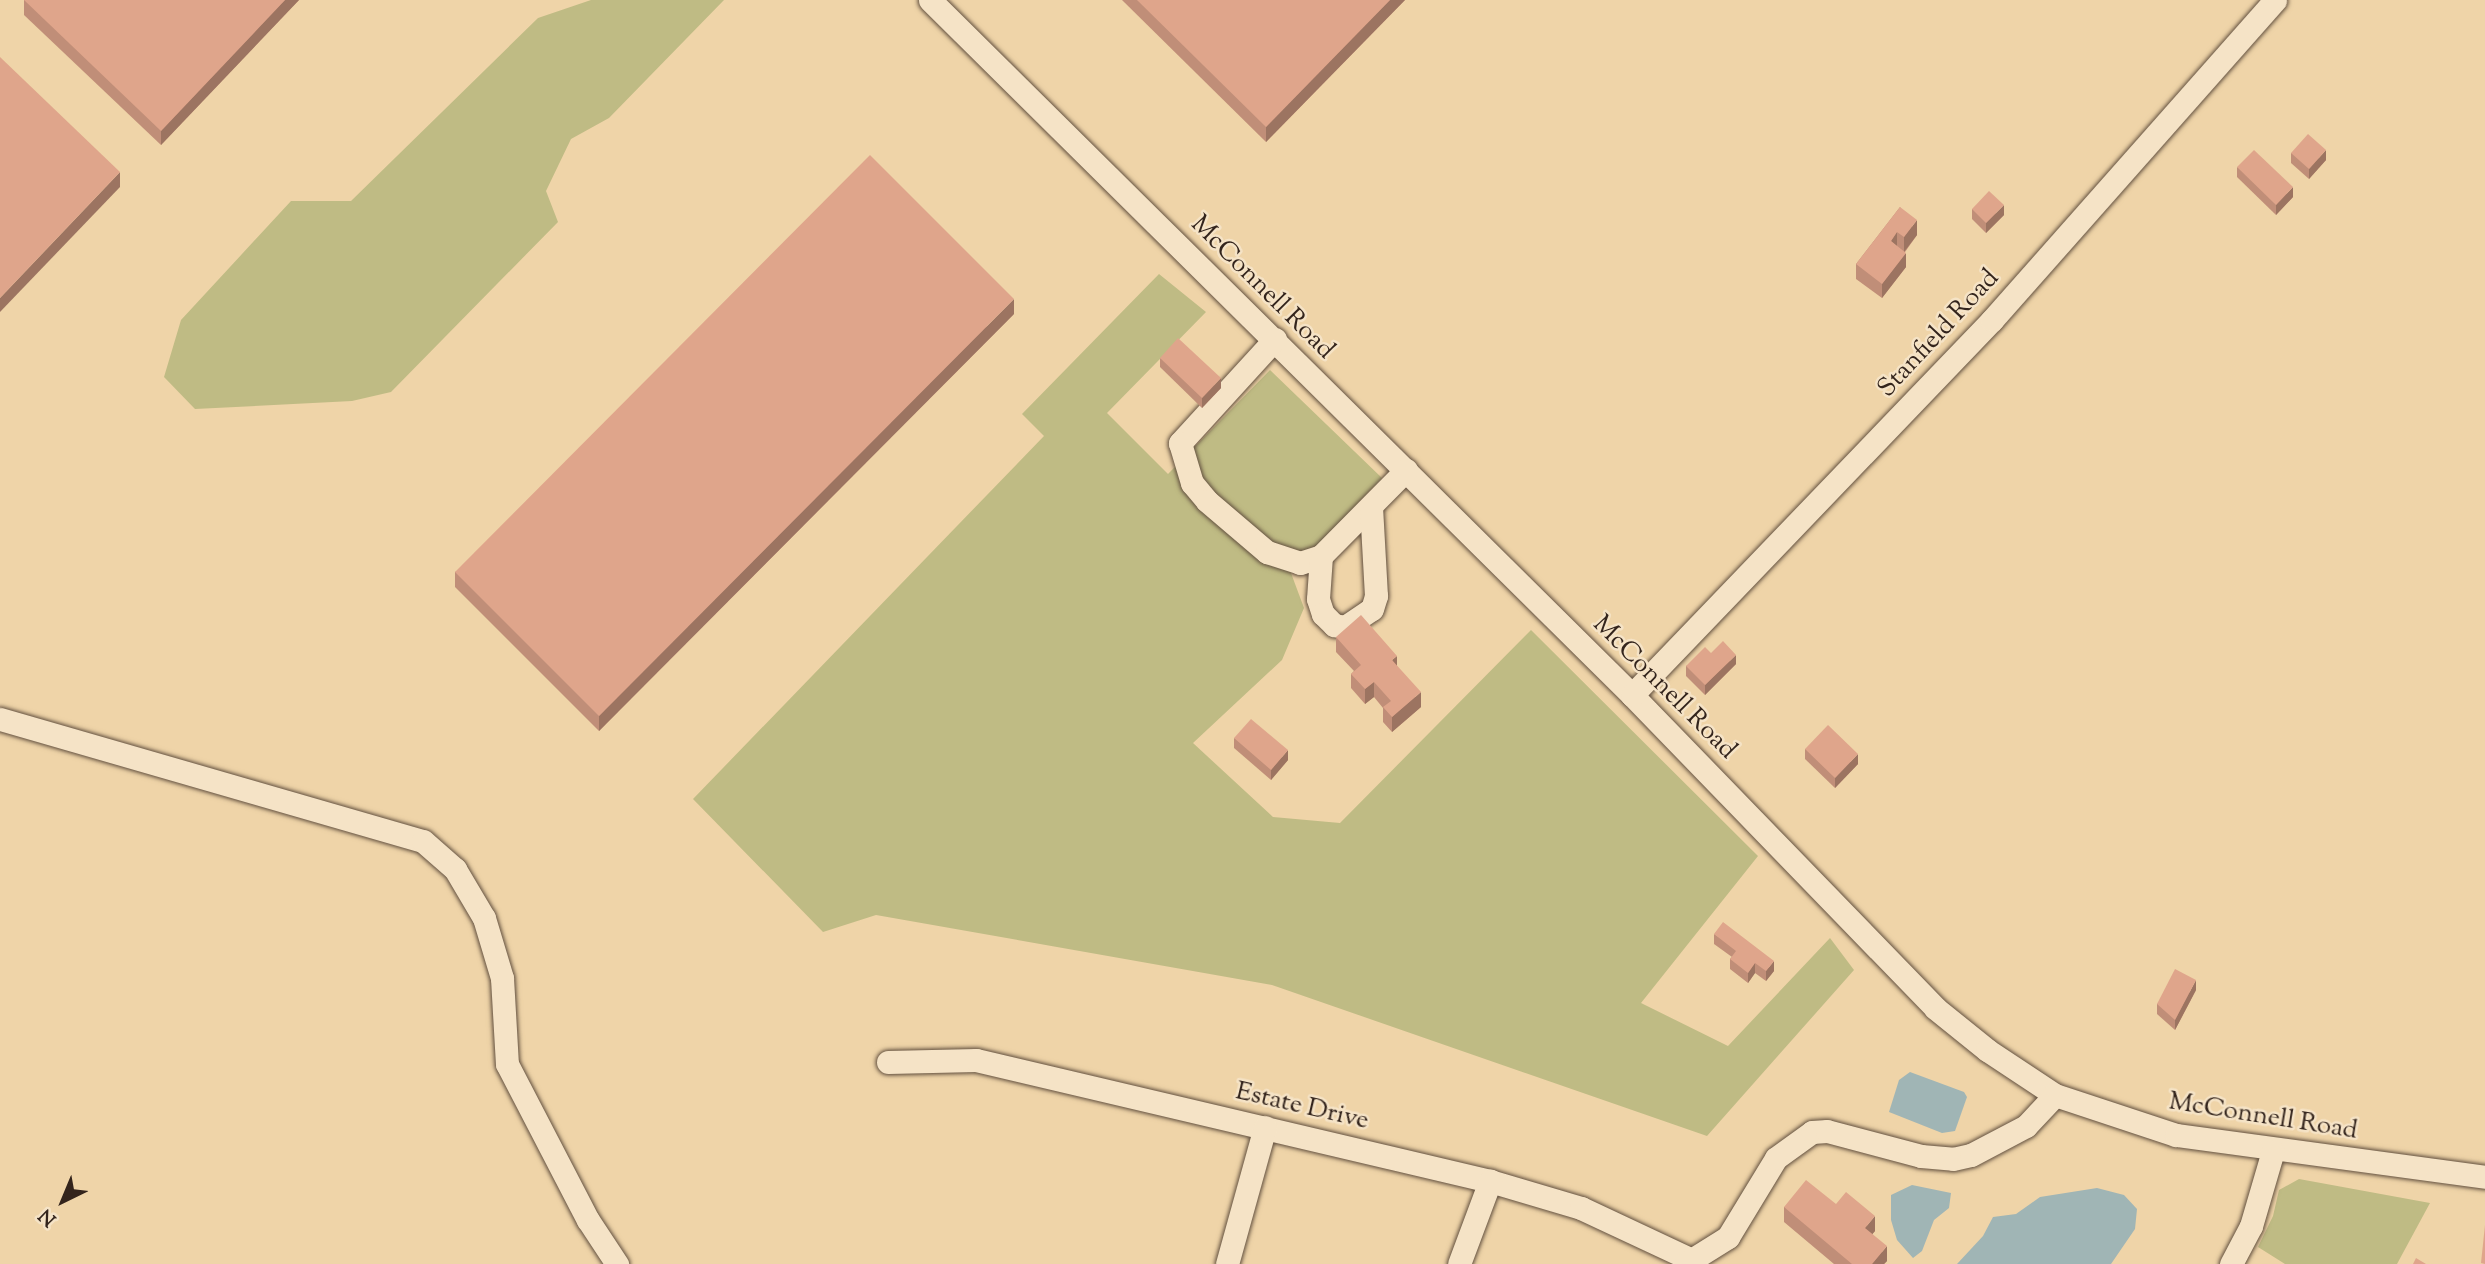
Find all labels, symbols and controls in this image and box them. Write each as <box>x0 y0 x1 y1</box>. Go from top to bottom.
street label: McConnell Road <box>1184 210 1340 366</box>
street label: Stanfield Road <box>1872 264 2006 404</box>
street label: McConnell Road <box>1586 610 1742 766</box>
street label: Estate Drive <box>1232 1077 1372 1137</box>
street label: McConnell Road <box>2166 1087 2360 1147</box>
north arrow <box>28 1166 98 1236</box>
text: N <box>34 1202 63 1232</box>

